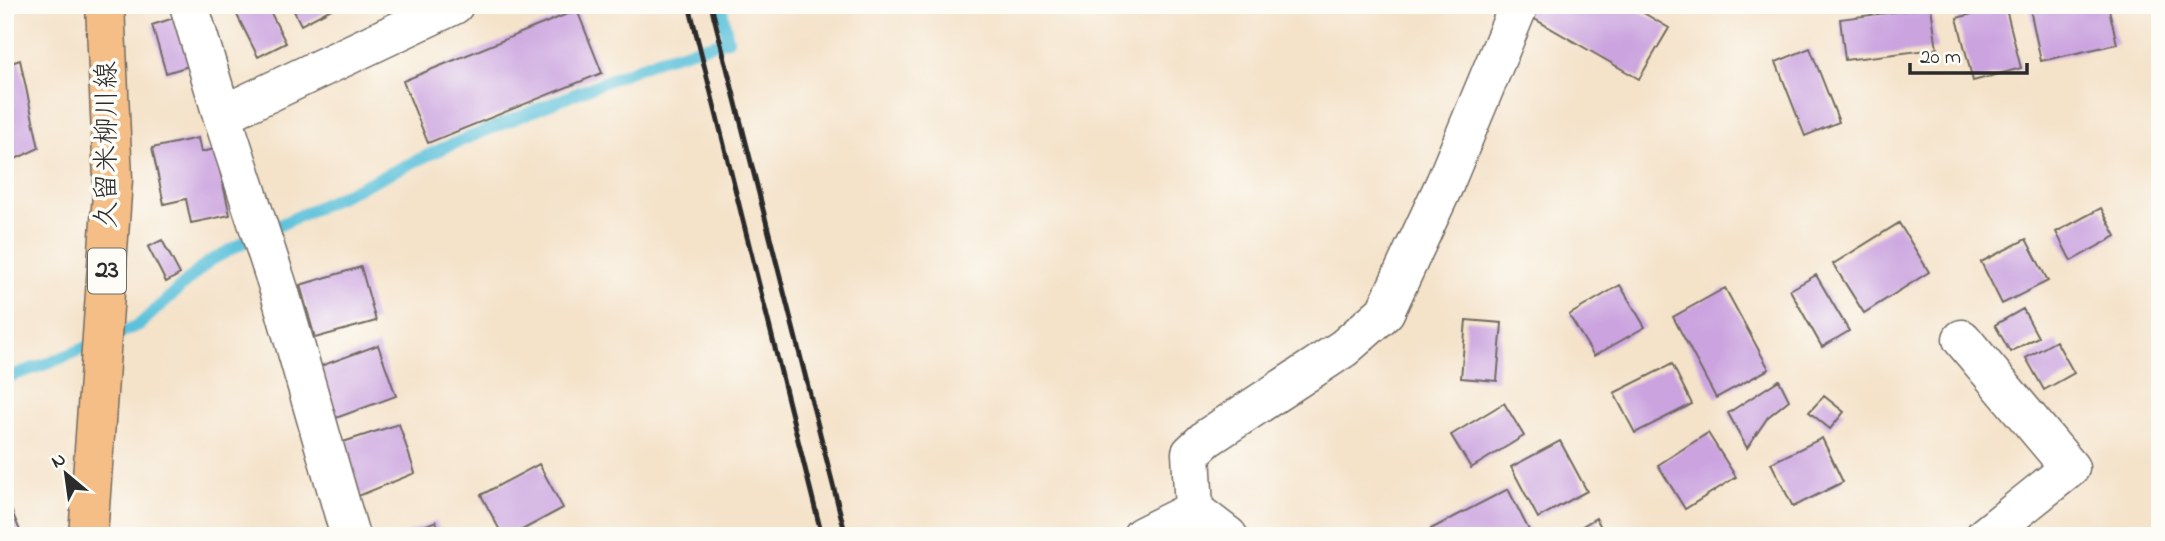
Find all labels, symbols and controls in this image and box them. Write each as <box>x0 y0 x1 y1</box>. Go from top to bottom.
scale bar <box>1910 32 2027 76</box>
text: 20 m <box>1920 43 1961 73</box>
street label: 久留米柳川線 <box>88 61 129 229</box>
road number: 23 <box>88 248 126 294</box>
north arrow <box>32 440 102 510</box>
text: N <box>47 446 71 476</box>

